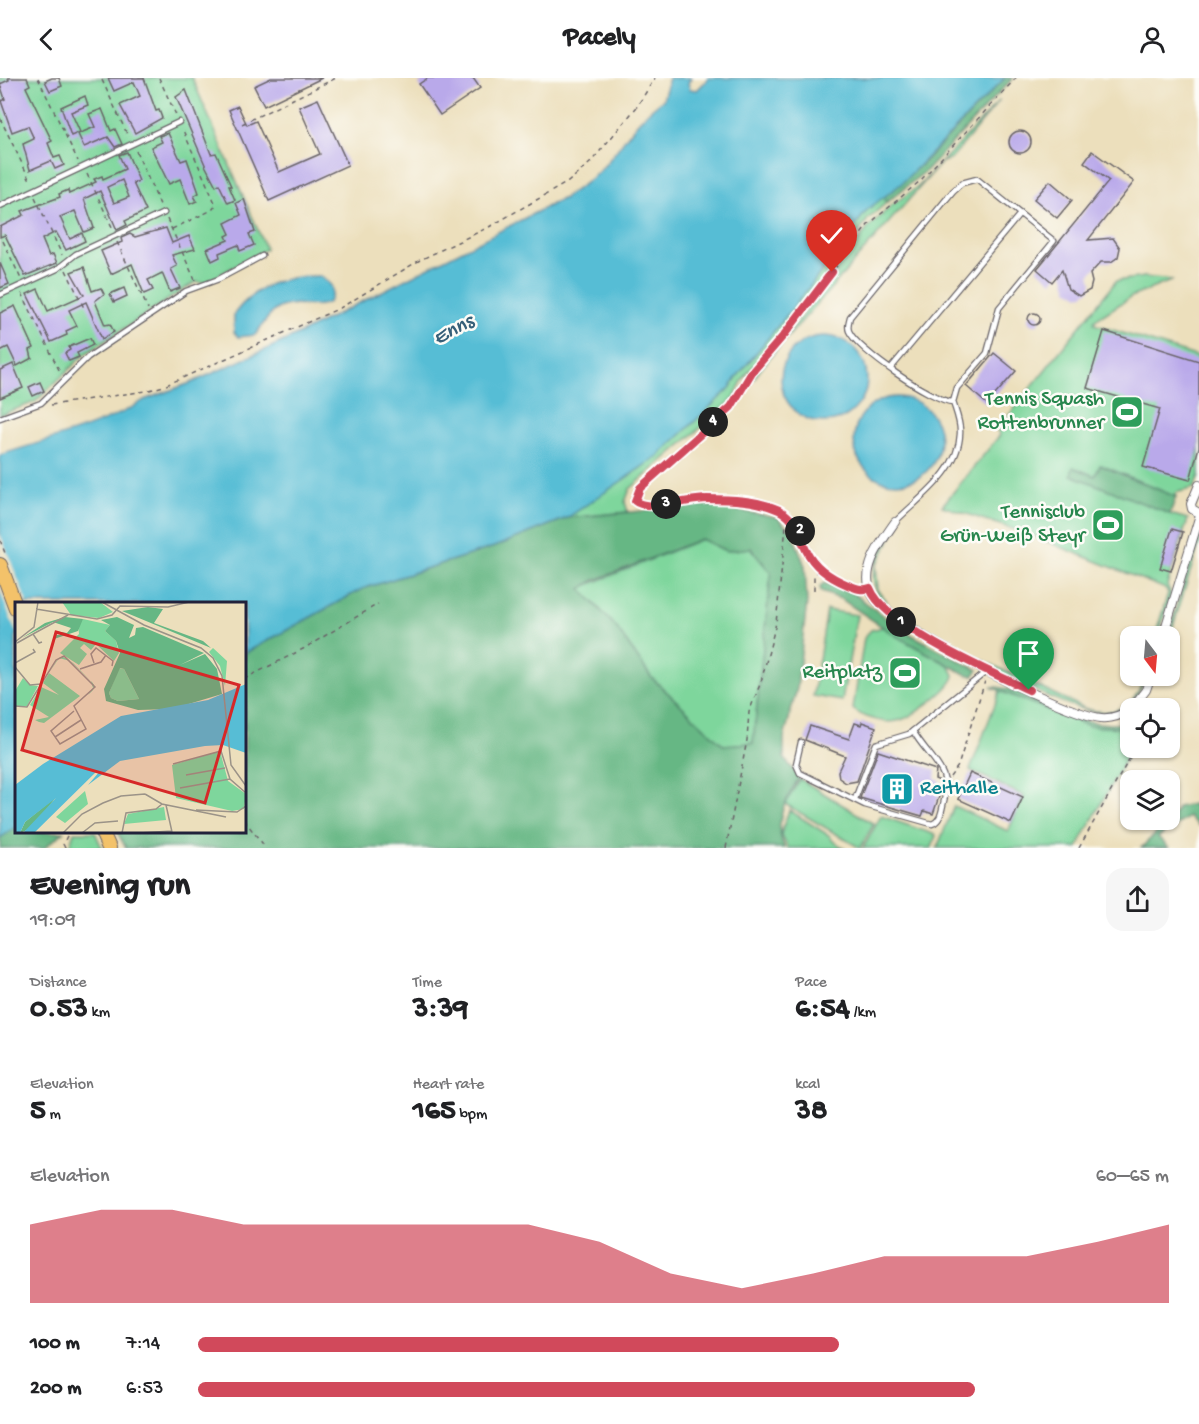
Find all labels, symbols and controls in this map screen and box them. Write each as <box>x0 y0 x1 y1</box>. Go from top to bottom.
icon: back <box>30 23 63 56</box>
text: Pacely <box>563 23 636 55</box>
icon: person <box>1136 23 1169 56</box>
pin <box>806 210 857 272</box>
icon: check <box>815 219 848 252</box>
water label: Enns <box>429 309 481 353</box>
place label: Tennis Squash Rottenbrunner <box>978 388 1106 437</box>
sports icon: Tennis Squash Rottenbrunner <box>1109 394 1145 430</box>
pin: 4 <box>698 407 728 437</box>
text: 4 <box>709 412 717 431</box>
pin: 3 <box>651 489 681 519</box>
text: 3 <box>662 494 670 513</box>
place label: Tennisclub Grün-Weiß Steyr <box>940 501 1087 550</box>
sports icon: Tennisclub Grün-Weiß Steyr <box>1090 507 1126 543</box>
pin: 2 <box>785 516 815 546</box>
text: 2 <box>796 521 804 540</box>
inset map <box>15 602 246 833</box>
pin: 1 <box>886 607 916 637</box>
text: 1 <box>898 612 904 631</box>
north arrow <box>1120 626 1180 686</box>
map controls <box>1120 626 1180 830</box>
pin <box>1003 628 1054 690</box>
icon: arrive <box>1012 637 1045 670</box>
sports icon: Reitplatz <box>887 655 923 691</box>
place label: Reitplatz <box>803 661 883 686</box>
button: locate <box>1120 698 1180 758</box>
button: layers <box>1120 770 1180 830</box>
building icon: Reithalle <box>879 771 915 807</box>
place label: Reithalle <box>920 777 999 802</box>
text: Evening run <box>30 868 190 906</box>
button: share <box>1106 868 1169 931</box>
text: 19:09 <box>30 910 76 933</box>
text: Distance <box>30 974 87 993</box>
text: Time <box>413 974 442 993</box>
text: Pace <box>795 974 827 993</box>
text: 0.53 <box>30 993 88 1028</box>
text: 3:39 <box>413 993 468 1028</box>
text: 6:54 <box>795 993 850 1028</box>
text: km <box>88 1004 110 1023</box>
text: /km <box>850 1004 876 1023</box>
text: Elevation <box>30 1076 94 1095</box>
text: Heart rate <box>413 1076 484 1095</box>
text: kcal <box>795 1076 820 1095</box>
text: 5 <box>30 1095 46 1130</box>
text: 165 <box>413 1095 456 1130</box>
text: 38 <box>795 1095 827 1130</box>
text: m <box>46 1106 61 1125</box>
text: bpm <box>456 1106 487 1125</box>
text: Elevation <box>30 1166 110 1189</box>
text: 60–65 m <box>1096 1166 1169 1189</box>
text: 100 m <box>30 1333 80 1356</box>
text: 7:14 <box>126 1333 160 1356</box>
text: 200 m <box>30 1378 81 1401</box>
text: 6:53 <box>126 1378 163 1401</box>

